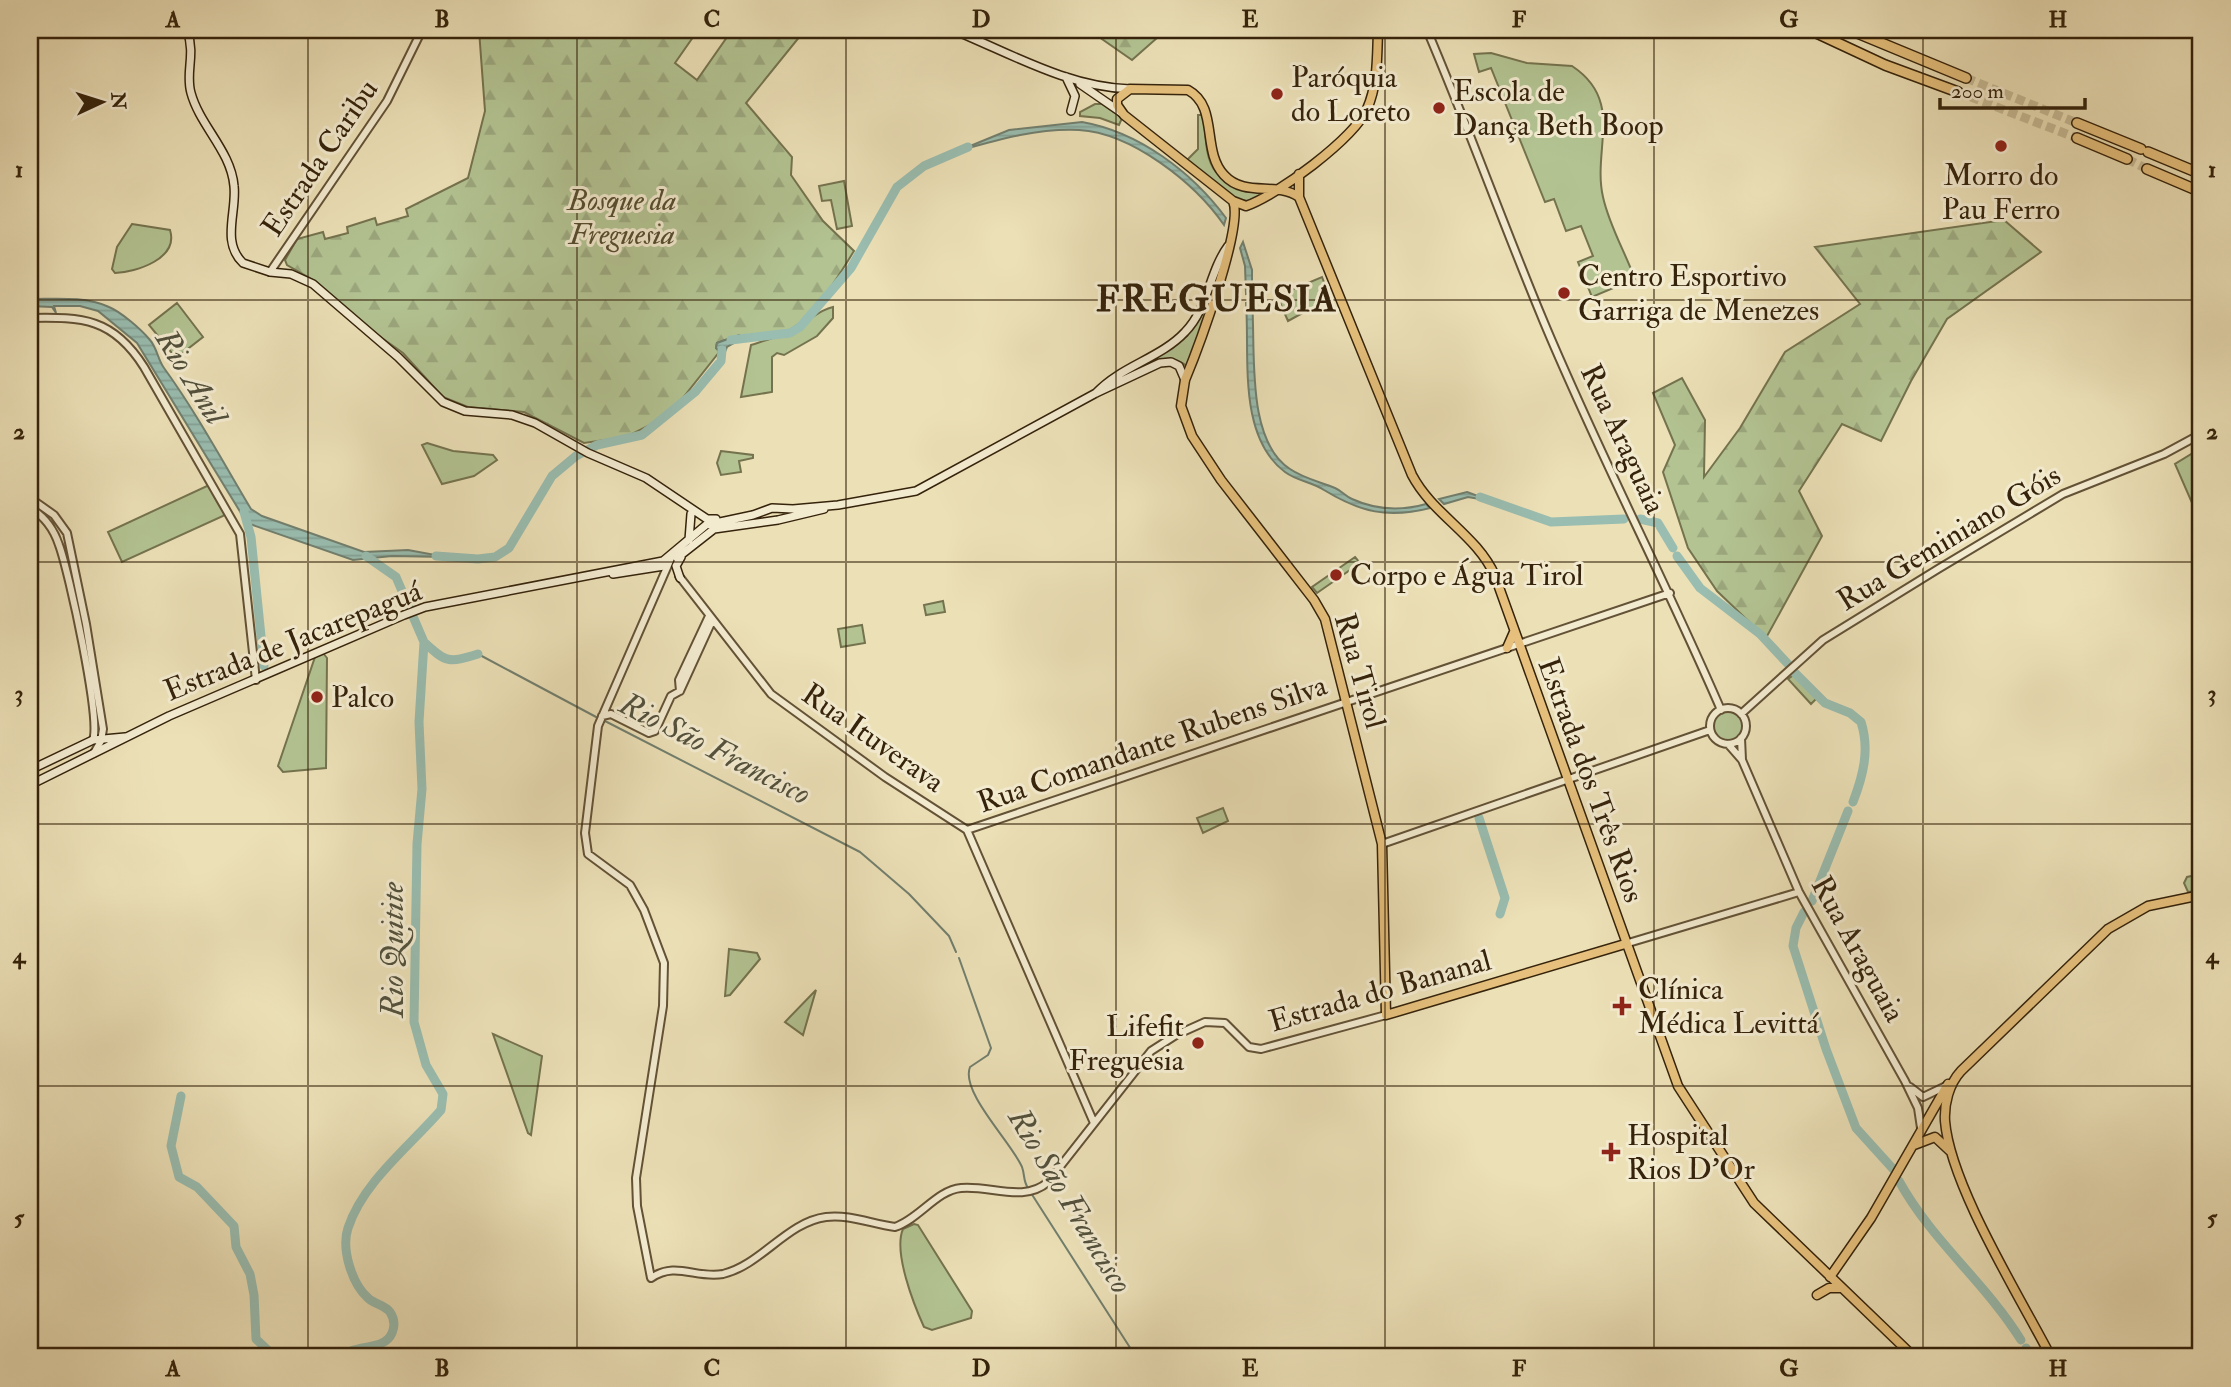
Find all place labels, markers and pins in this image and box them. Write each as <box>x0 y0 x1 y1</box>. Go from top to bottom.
place label: Paróquia do Loreto <box>1291 59 1411 130</box>
place label: Escola de Dança Beth Boop <box>1453 73 1664 144</box>
marker: Paróquia do Loreto <box>1269 86 1285 102</box>
marker: Escola de Dança Beth Boop <box>1431 100 1447 116</box>
marker: Morro do Pau Ferro <box>1993 138 2009 154</box>
place label: Morro do Pau Ferro <box>1942 157 2060 228</box>
place label: Centro Esportivo Garriga de Menezes <box>1578 258 1819 329</box>
marker: Centro Esportivo Garriga de Menezes <box>1556 285 1572 301</box>
place label: Corpo e Água Tirol <box>1350 557 1584 594</box>
marker: Corpo e Água Tirol <box>1328 567 1344 583</box>
place label: Palco <box>331 679 394 716</box>
marker: Palco <box>309 689 325 705</box>
place label: Clínica Médica Levittá <box>1638 971 1820 1042</box>
marker: Clínica Médica Levittá <box>1612 996 1632 1016</box>
place label: Lifefit Freguesia <box>1069 1008 1185 1079</box>
marker: Lifefit Freguesia <box>1190 1035 1206 1051</box>
place label: Hospital Rios D'Or <box>1627 1117 1755 1188</box>
marker: Hospital Rios D'Or <box>1601 1142 1621 1162</box>

